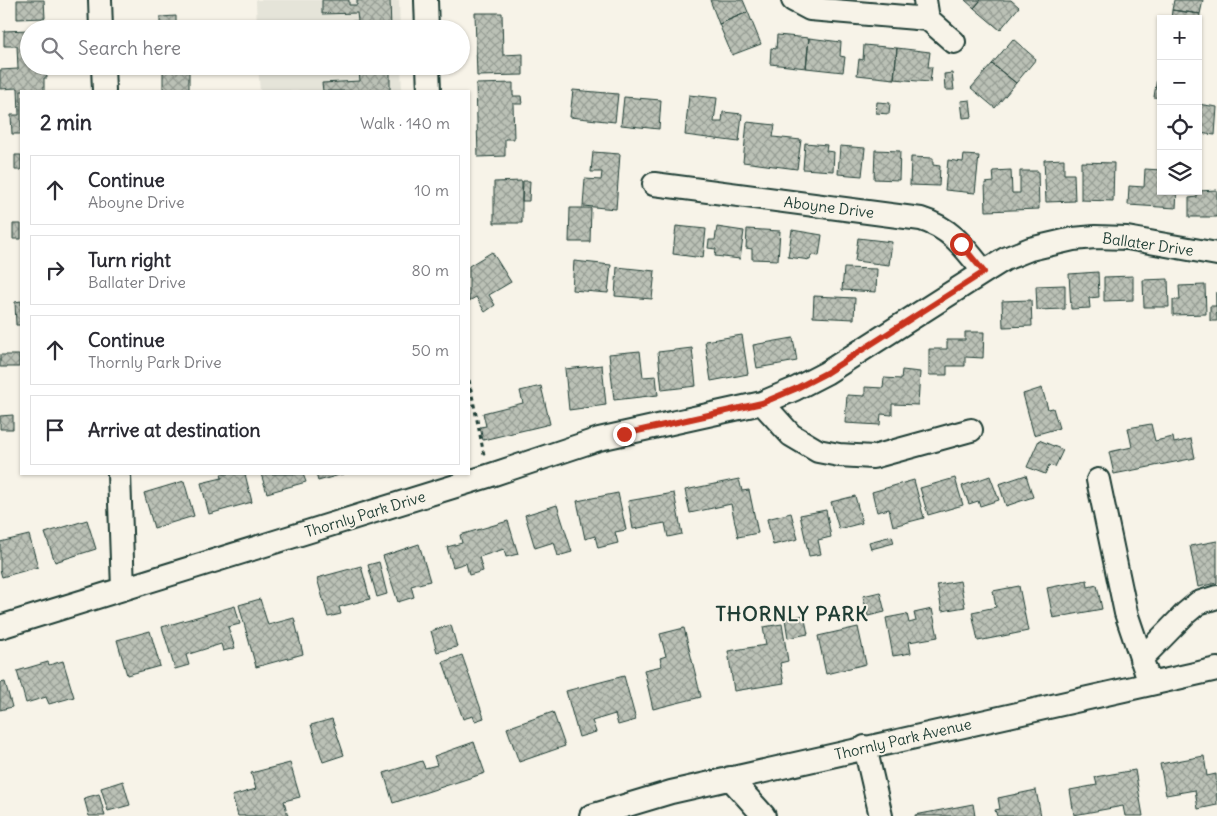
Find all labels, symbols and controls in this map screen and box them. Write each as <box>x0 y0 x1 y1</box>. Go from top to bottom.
map controls <box>1157 15 1202 195</box>
button: + <box>1157 15 1202 60</box>
search box <box>20 20 470 75</box>
icon: search <box>38 34 66 62</box>
text: Search here <box>78 36 181 60</box>
button: − <box>1157 60 1202 105</box>
button: locate <box>1157 105 1202 150</box>
text: 2 min <box>40 109 92 136</box>
text: Walk · 140 m <box>360 113 450 133</box>
button: layers <box>1157 150 1202 195</box>
text: Continue <box>88 168 165 192</box>
icon: ahead <box>41 176 69 204</box>
text: 10 m <box>414 180 449 200</box>
text: Aboyne Drive <box>88 192 185 212</box>
street label: Aboyne Drive <box>783 192 875 222</box>
street label: Ballater Drive <box>1101 228 1195 260</box>
route start <box>950 233 973 256</box>
text: Turn right <box>88 248 171 272</box>
icon: right <box>41 256 69 284</box>
text: 80 m <box>411 260 449 280</box>
text: Ballater Drive <box>88 272 186 292</box>
text: Continue <box>88 328 165 352</box>
icon: ahead <box>41 336 69 364</box>
text: 50 m <box>411 340 449 360</box>
text: Thornly Park Drive <box>88 352 222 372</box>
icon: arrive <box>41 416 69 444</box>
text: Arrive at destination <box>88 418 261 442</box>
route end <box>613 423 636 446</box>
street label: Thornly Park Drive <box>302 487 428 541</box>
district label: THORNLY PARK <box>715 601 869 626</box>
street label: Thornly Park Avenue <box>833 714 973 764</box>

